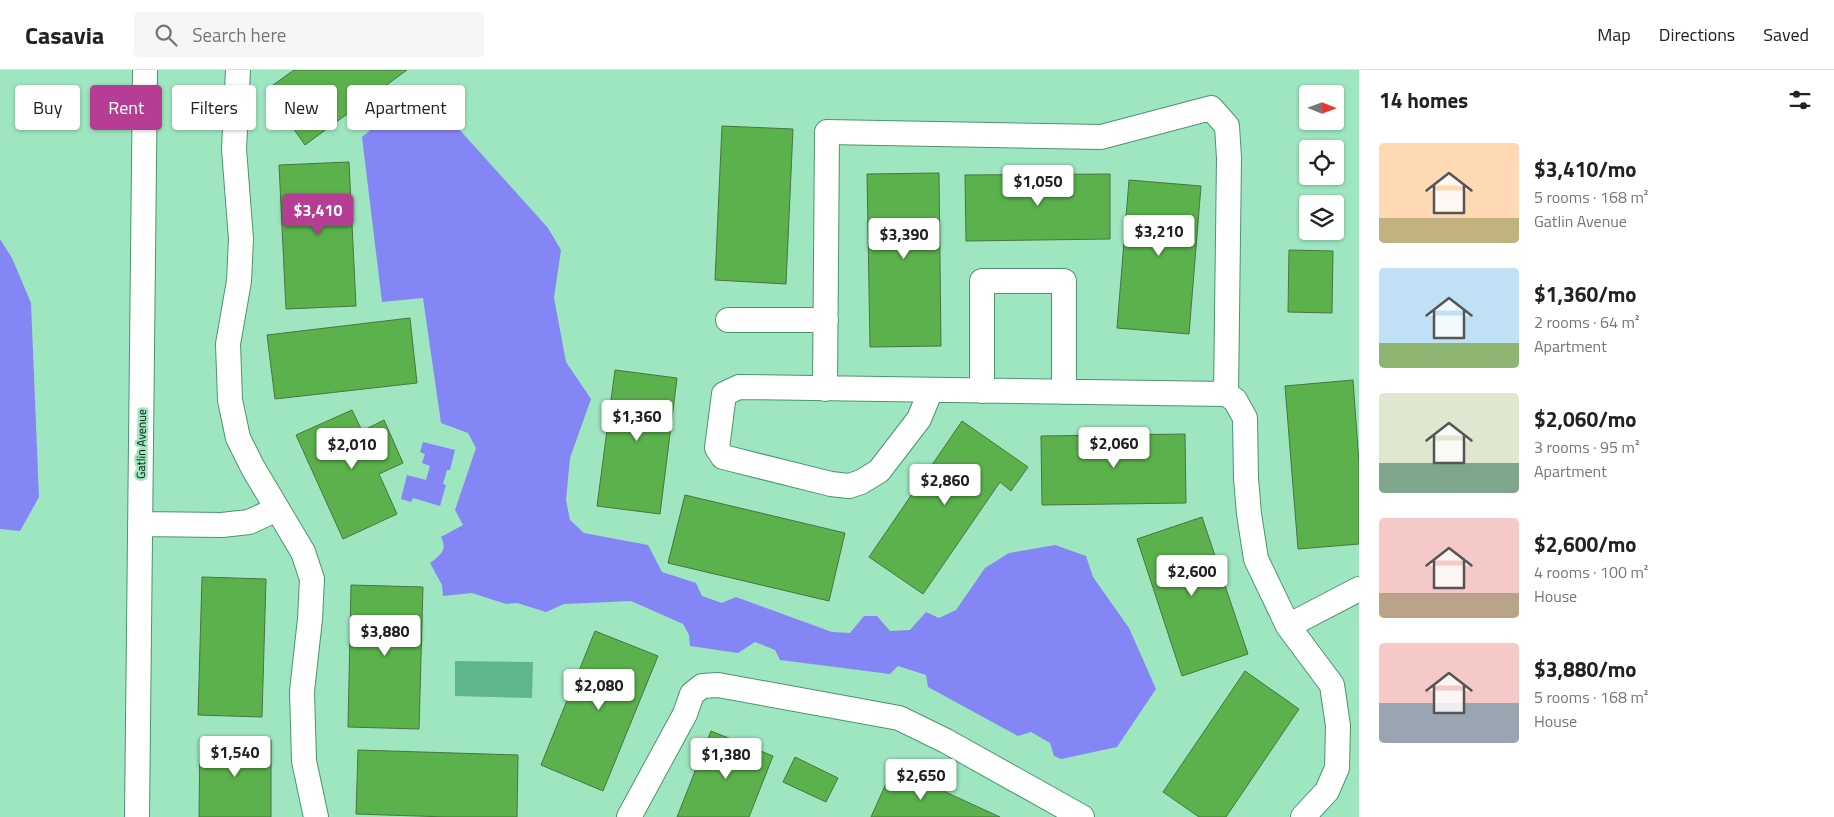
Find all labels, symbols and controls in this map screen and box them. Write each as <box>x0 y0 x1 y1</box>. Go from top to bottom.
search box <box>134 12 484 57</box>
text: Casavia <box>25 17 104 53</box>
text: Search here <box>192 20 286 49</box>
icon: search <box>152 21 180 49</box>
text: Map <box>1597 21 1631 48</box>
text: Directions <box>1659 21 1735 48</box>
text: Saved <box>1763 21 1809 48</box>
text: 14 homes <box>1379 84 1468 116</box>
chip: Buy <box>15 85 80 130</box>
chip: Rent <box>90 85 162 130</box>
chip: Filters <box>172 85 256 130</box>
chip: New <box>266 85 337 130</box>
chip: Apartment <box>347 85 465 130</box>
north arrow <box>1299 85 1344 130</box>
map controls <box>1299 85 1344 240</box>
icon: filters <box>1786 86 1814 114</box>
button: locate <box>1299 140 1344 185</box>
text: $3,410/mo <box>1534 153 1636 185</box>
icon: home <box>1419 163 1479 223</box>
pin: $1,050 <box>997 164 1079 207</box>
text: $1,050 <box>1013 169 1063 193</box>
text: 5 rooms · 168 m² <box>1534 185 1648 209</box>
pin: $3,410 <box>277 194 359 236</box>
button: layers <box>1299 195 1344 240</box>
text: $3,410 <box>293 198 343 222</box>
text: Gatlin Avenue <box>1534 209 1627 233</box>
pin: $3,210 <box>1118 214 1200 257</box>
pin: $3,390 <box>863 218 945 260</box>
text: $3,210 <box>1134 219 1184 243</box>
text: $3,390 <box>879 222 929 246</box>
text: $1,360/mo <box>1534 278 1636 310</box>
icon: home <box>1419 288 1479 348</box>
text: 2 rooms · 64 m² <box>1534 310 1639 334</box>
text: Apartment <box>1534 334 1607 358</box>
pin: $1,360 <box>596 400 678 442</box>
text: $2,060/mo <box>1534 403 1636 435</box>
text: $1,360 <box>612 404 662 428</box>
street label: Gatlin Avenue <box>131 409 151 479</box>
icon: home <box>1419 413 1479 473</box>
pin: $2,060 <box>1073 426 1155 469</box>
pin: $2,010 <box>311 428 393 470</box>
text: $2,060 <box>1089 431 1139 455</box>
text: $2,010 <box>327 432 377 456</box>
text: 3 rooms · 95 m² <box>1534 435 1639 459</box>
text: Apartment <box>1534 459 1607 483</box>
pin: $2,860 <box>904 464 986 506</box>
text: $2,860 <box>920 468 970 492</box>
text: $2,600/mo <box>1534 528 1636 560</box>
icon: home <box>1419 538 1479 598</box>
pin: $2,600 <box>1151 554 1233 597</box>
text: $2,600 <box>1167 559 1217 583</box>
text: 4 rooms · 100 m² <box>1534 560 1648 584</box>
text: House <box>1534 584 1577 608</box>
pin: $3,880 <box>344 614 426 657</box>
text: $3,880 <box>360 619 410 643</box>
text: $3,880/mo <box>1534 653 1636 685</box>
icon: home <box>1419 663 1479 723</box>
pin: $2,080 <box>558 668 640 711</box>
text: $2,080 <box>574 673 624 697</box>
text: 5 rooms · 168 m² <box>1534 685 1648 709</box>
text: House <box>1534 709 1577 733</box>
pin: $1,540 <box>194 736 276 778</box>
pin: $1,380 <box>685 738 767 780</box>
text: $1,540 <box>210 740 260 764</box>
text: $1,380 <box>701 742 751 766</box>
pin: $2,650 <box>880 758 962 801</box>
text: $2,650 <box>896 763 946 787</box>

